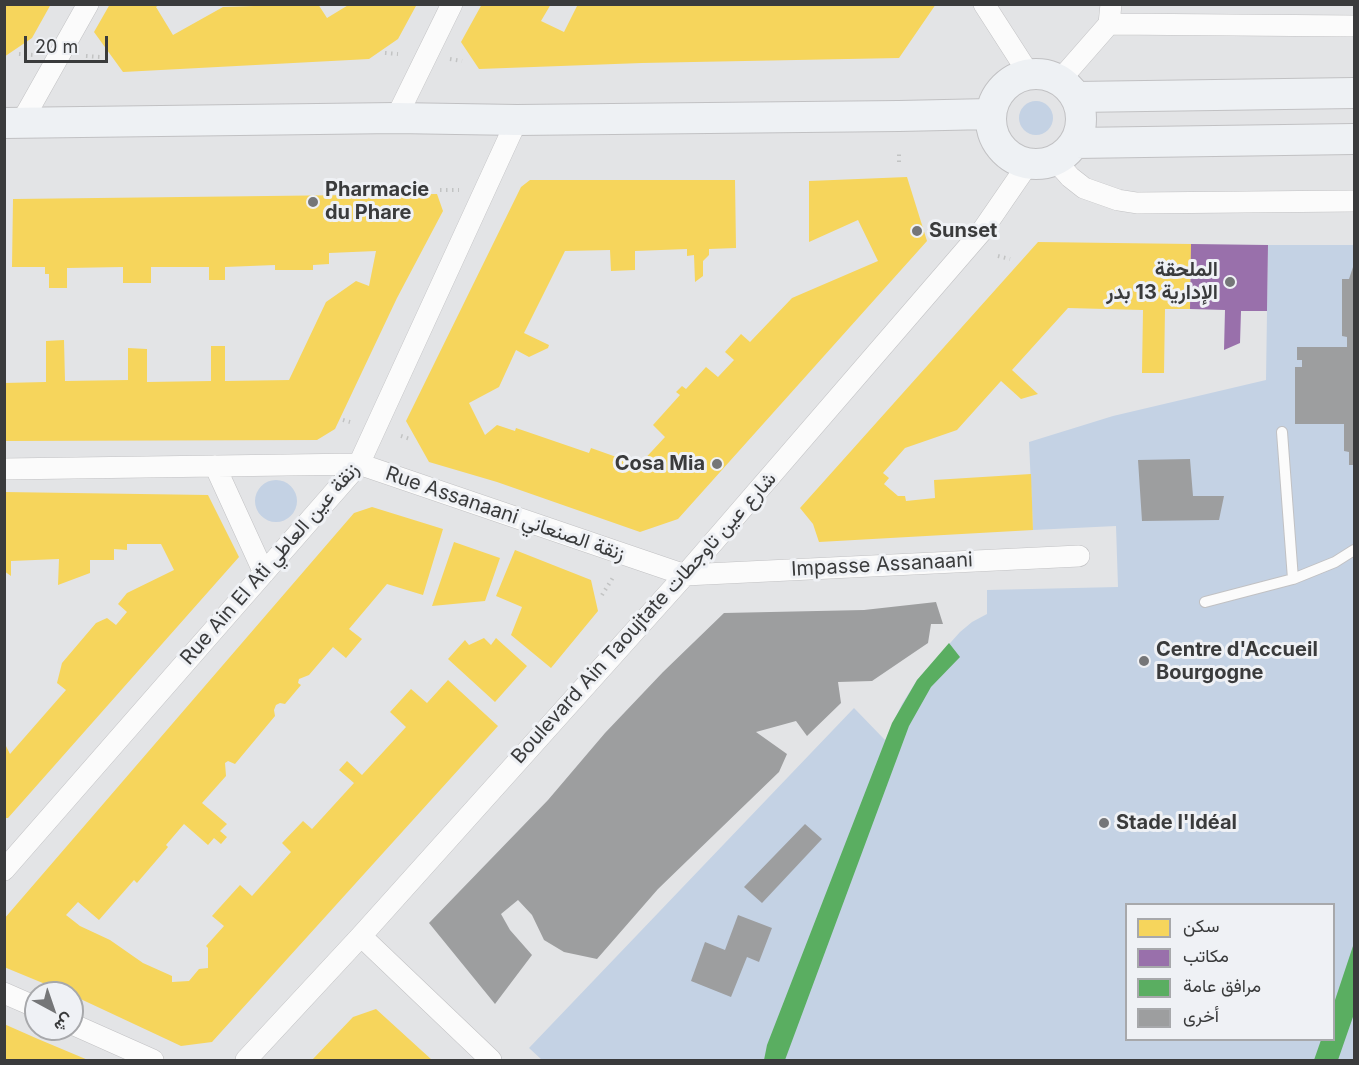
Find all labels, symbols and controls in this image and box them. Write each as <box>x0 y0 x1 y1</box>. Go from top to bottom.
scale bar <box>27 24 111 62</box>
text: 20 m <box>35 36 78 57</box>
place label: Pharmacie du Phare <box>325 178 429 225</box>
marker: Pharmacie du Phare <box>306 195 320 209</box>
place label: Sunset <box>929 219 997 243</box>
marker: Sunset <box>910 224 924 238</box>
place label: الملحقة الإدارية 13 بدر <box>1106 258 1218 305</box>
marker: الملحقة الإدارية 13 بدر <box>1223 275 1237 289</box>
place label: Cosa Mia <box>615 452 705 476</box>
marker: Cosa Mia <box>710 457 724 471</box>
street label: Rue Ain El Ati زنقة عين العاطي <box>176 458 364 670</box>
street label: Rue Assanaani زنقة الصنعاني <box>382 462 628 566</box>
street label: Boulevard Ain Taoujtate شارع عين تاوجطات <box>507 467 781 769</box>
street label: Impasse Assanaani <box>790 548 974 582</box>
place label: Centre d'Accueil Bourgogne <box>1156 638 1318 685</box>
marker: Centre d'Accueil Bourgogne <box>1137 654 1151 668</box>
place label: Stade l'Idéal <box>1116 811 1237 835</box>
marker: Stade l'Idéal <box>1097 816 1111 830</box>
legend <box>1125 903 1335 1041</box>
text: سكن <box>1183 915 1219 936</box>
text: مكاتب <box>1183 945 1229 966</box>
text: مرافق عامة <box>1183 975 1261 996</box>
north arrow <box>24 981 84 1041</box>
text: أخرى <box>1183 1005 1219 1026</box>
text: ش <box>50 1009 78 1037</box>

